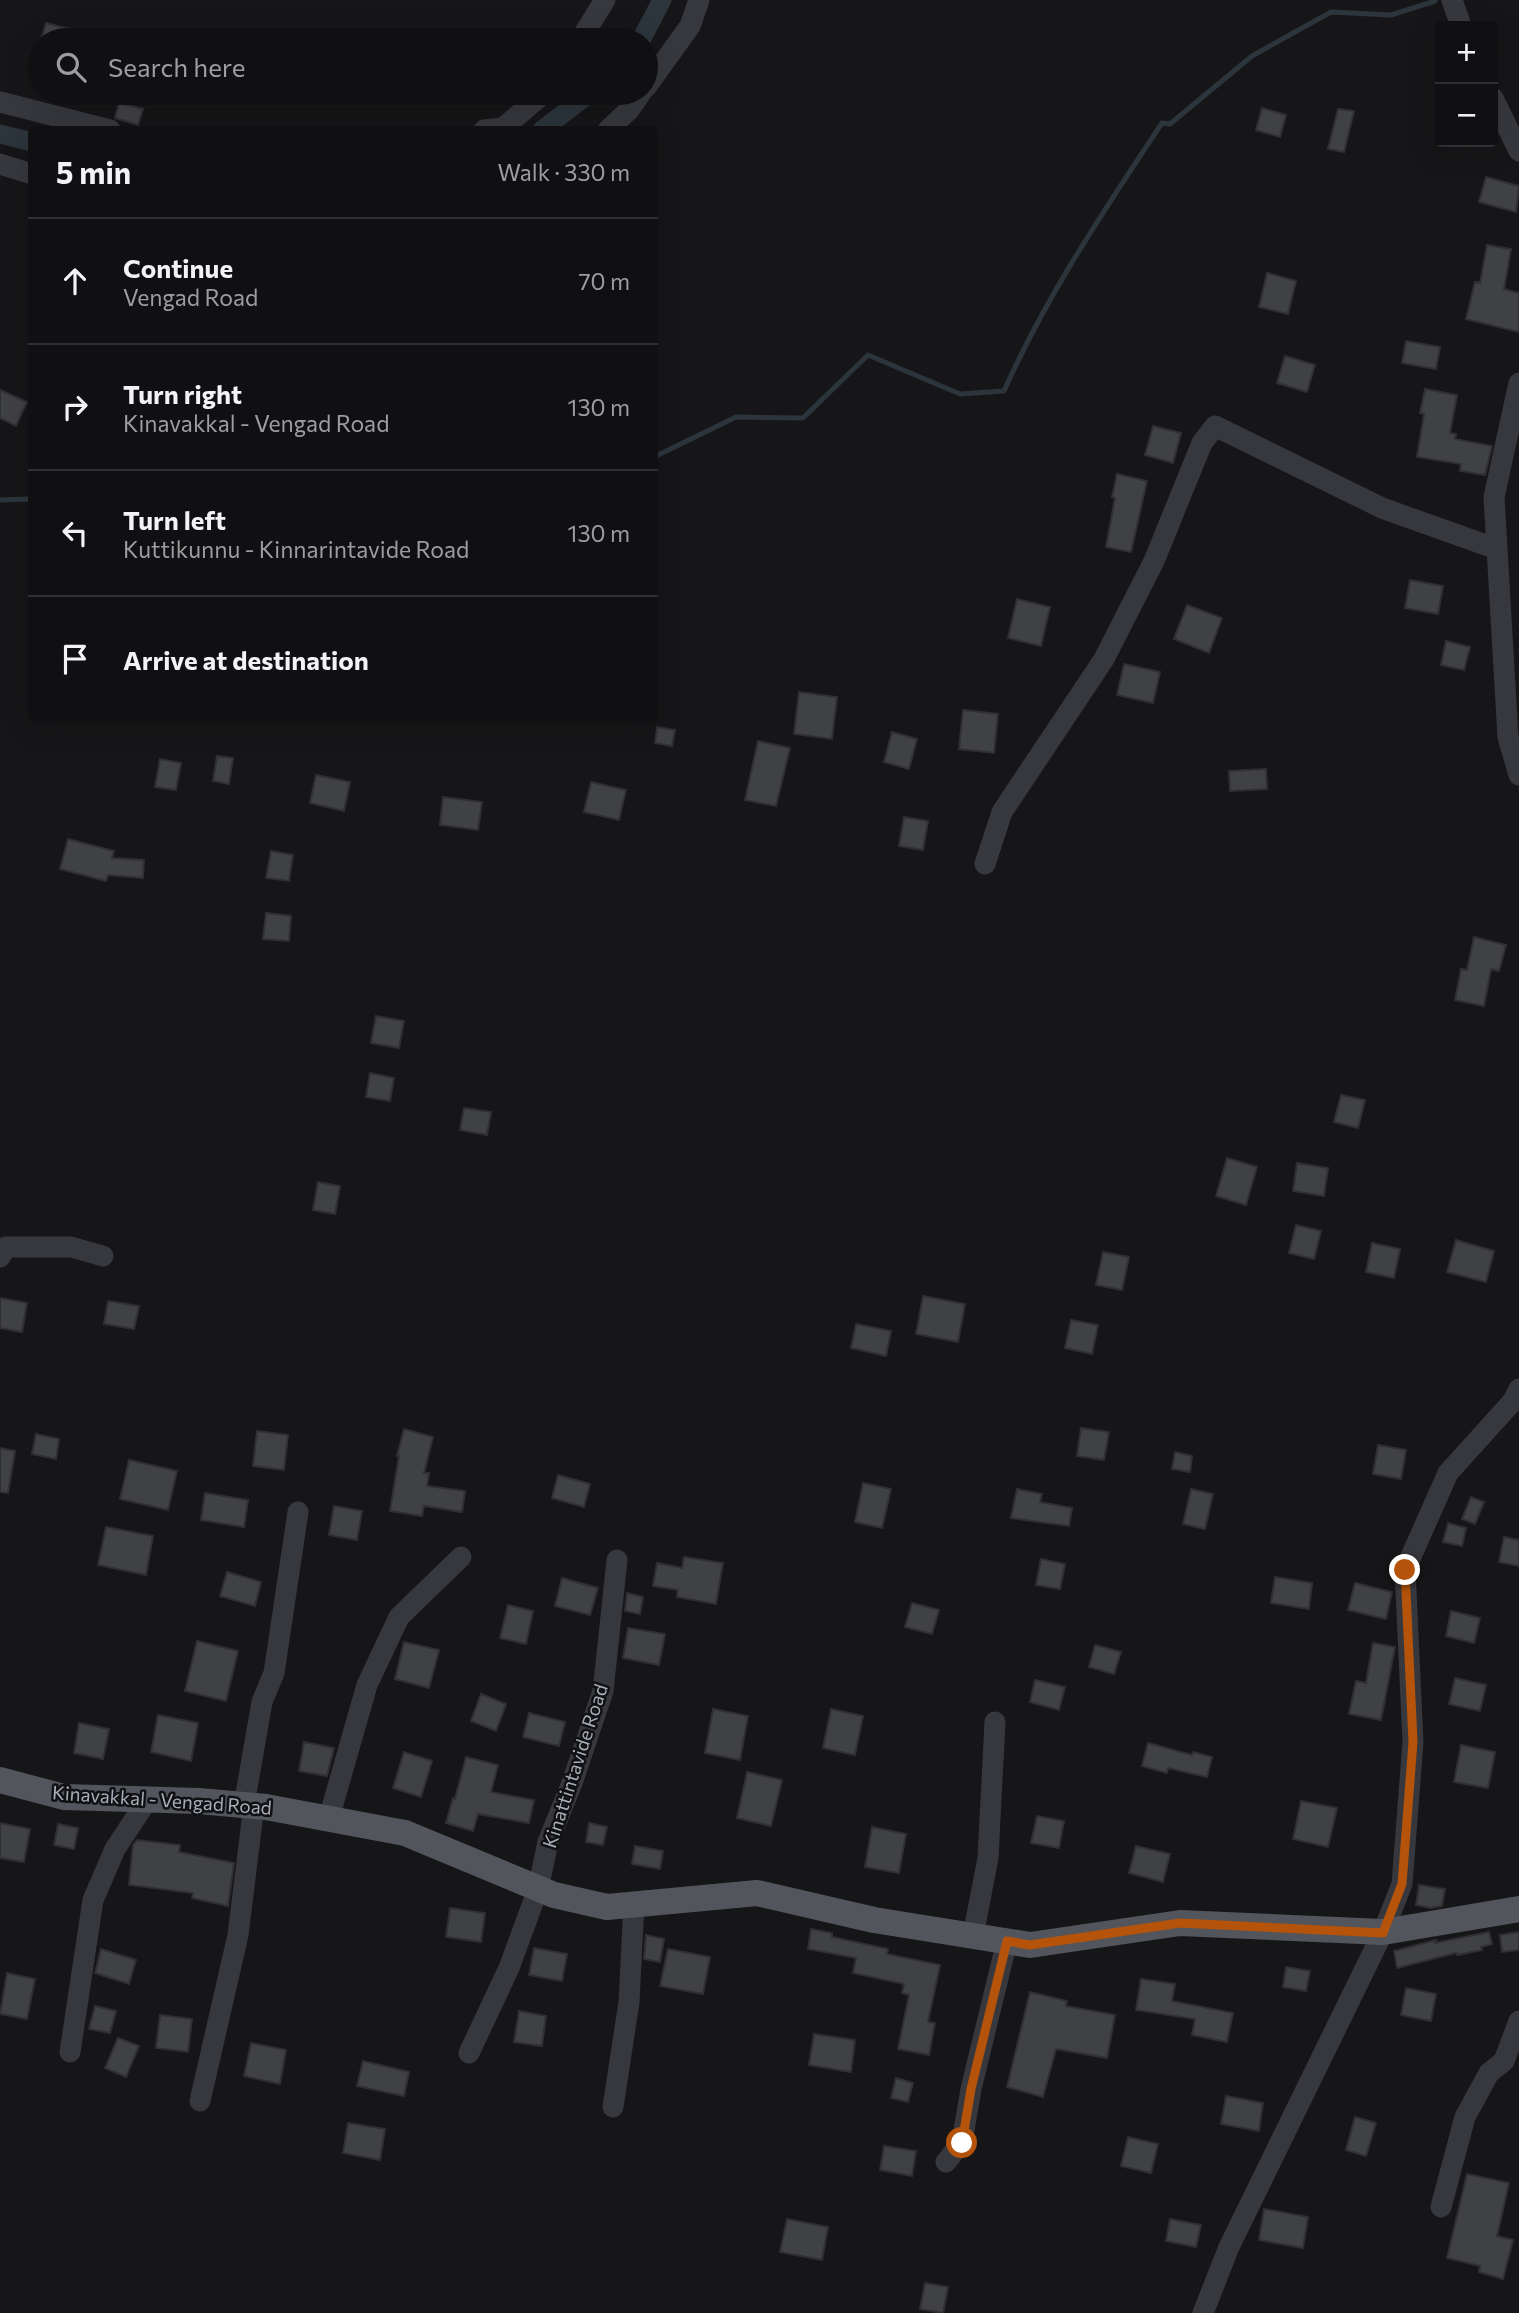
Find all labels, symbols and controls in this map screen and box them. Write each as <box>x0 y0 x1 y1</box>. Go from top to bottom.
map controls <box>1435 21 1498 147</box>
button: + <box>1435 21 1498 84</box>
search box <box>28 28 658 105</box>
icon: search <box>52 48 90 86</box>
text: Search here <box>108 51 246 82</box>
button: − <box>1435 84 1498 147</box>
text: 5 min <box>56 153 131 190</box>
text: Walk · 330 m <box>498 158 630 186</box>
text: Continue <box>123 252 233 283</box>
icon: ahead <box>56 262 94 300</box>
text: 70 m <box>578 267 630 295</box>
text: Vengad Road <box>123 283 258 311</box>
text: Turn right <box>123 378 242 409</box>
icon: right <box>56 388 94 426</box>
text: 130 m <box>568 393 630 421</box>
text: Kinavakkal - Vengad Road <box>123 409 389 437</box>
text: Turn left <box>123 504 226 535</box>
icon: left <box>56 514 94 552</box>
text: 130 m <box>568 519 630 547</box>
text: Kuttikunnu - Kinnarintavide Road <box>123 535 469 563</box>
icon: arrive <box>56 640 94 678</box>
text: Arrive at destination <box>123 644 369 675</box>
route end <box>1389 1554 1420 1585</box>
street label: Kinattintavide Road <box>537 1681 612 1851</box>
street label: Kinavakkal - Vengad Road <box>51 1780 273 1819</box>
route start <box>946 2127 977 2158</box>

